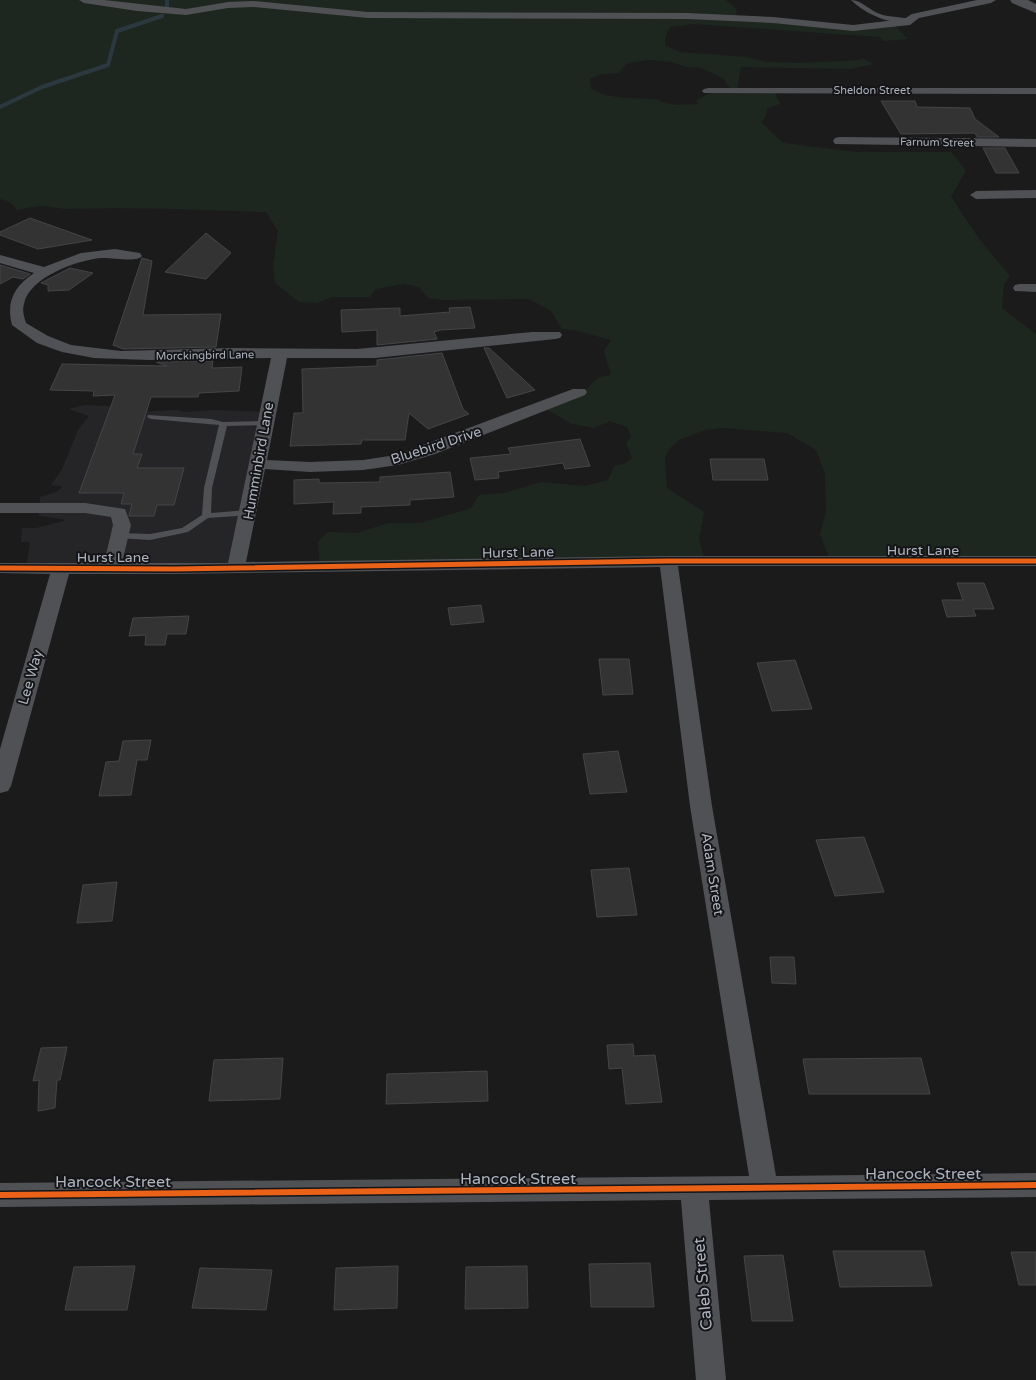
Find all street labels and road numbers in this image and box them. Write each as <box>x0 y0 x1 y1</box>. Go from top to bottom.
street label: Sheldon Street <box>834 84 910 97</box>
street label: Farnum Street <box>900 135 974 150</box>
street label: Morckingbird Lane <box>156 348 254 363</box>
street label: Humminbird Lane <box>240 401 277 521</box>
street label: Bluebird Drive <box>389 423 484 468</box>
street label: Hurst Lane <box>887 542 959 559</box>
street label: Hurst Lane <box>482 543 554 562</box>
street label: Hurst Lane <box>77 549 149 566</box>
street label: Lee Way <box>15 647 47 707</box>
street label: Adam Street <box>698 832 728 917</box>
street label: Hancock Street <box>865 1164 981 1184</box>
street label: Hancock Street <box>460 1169 576 1189</box>
street label: Hancock Street <box>55 1172 171 1192</box>
street label: Caleb Street <box>689 1237 717 1331</box>

